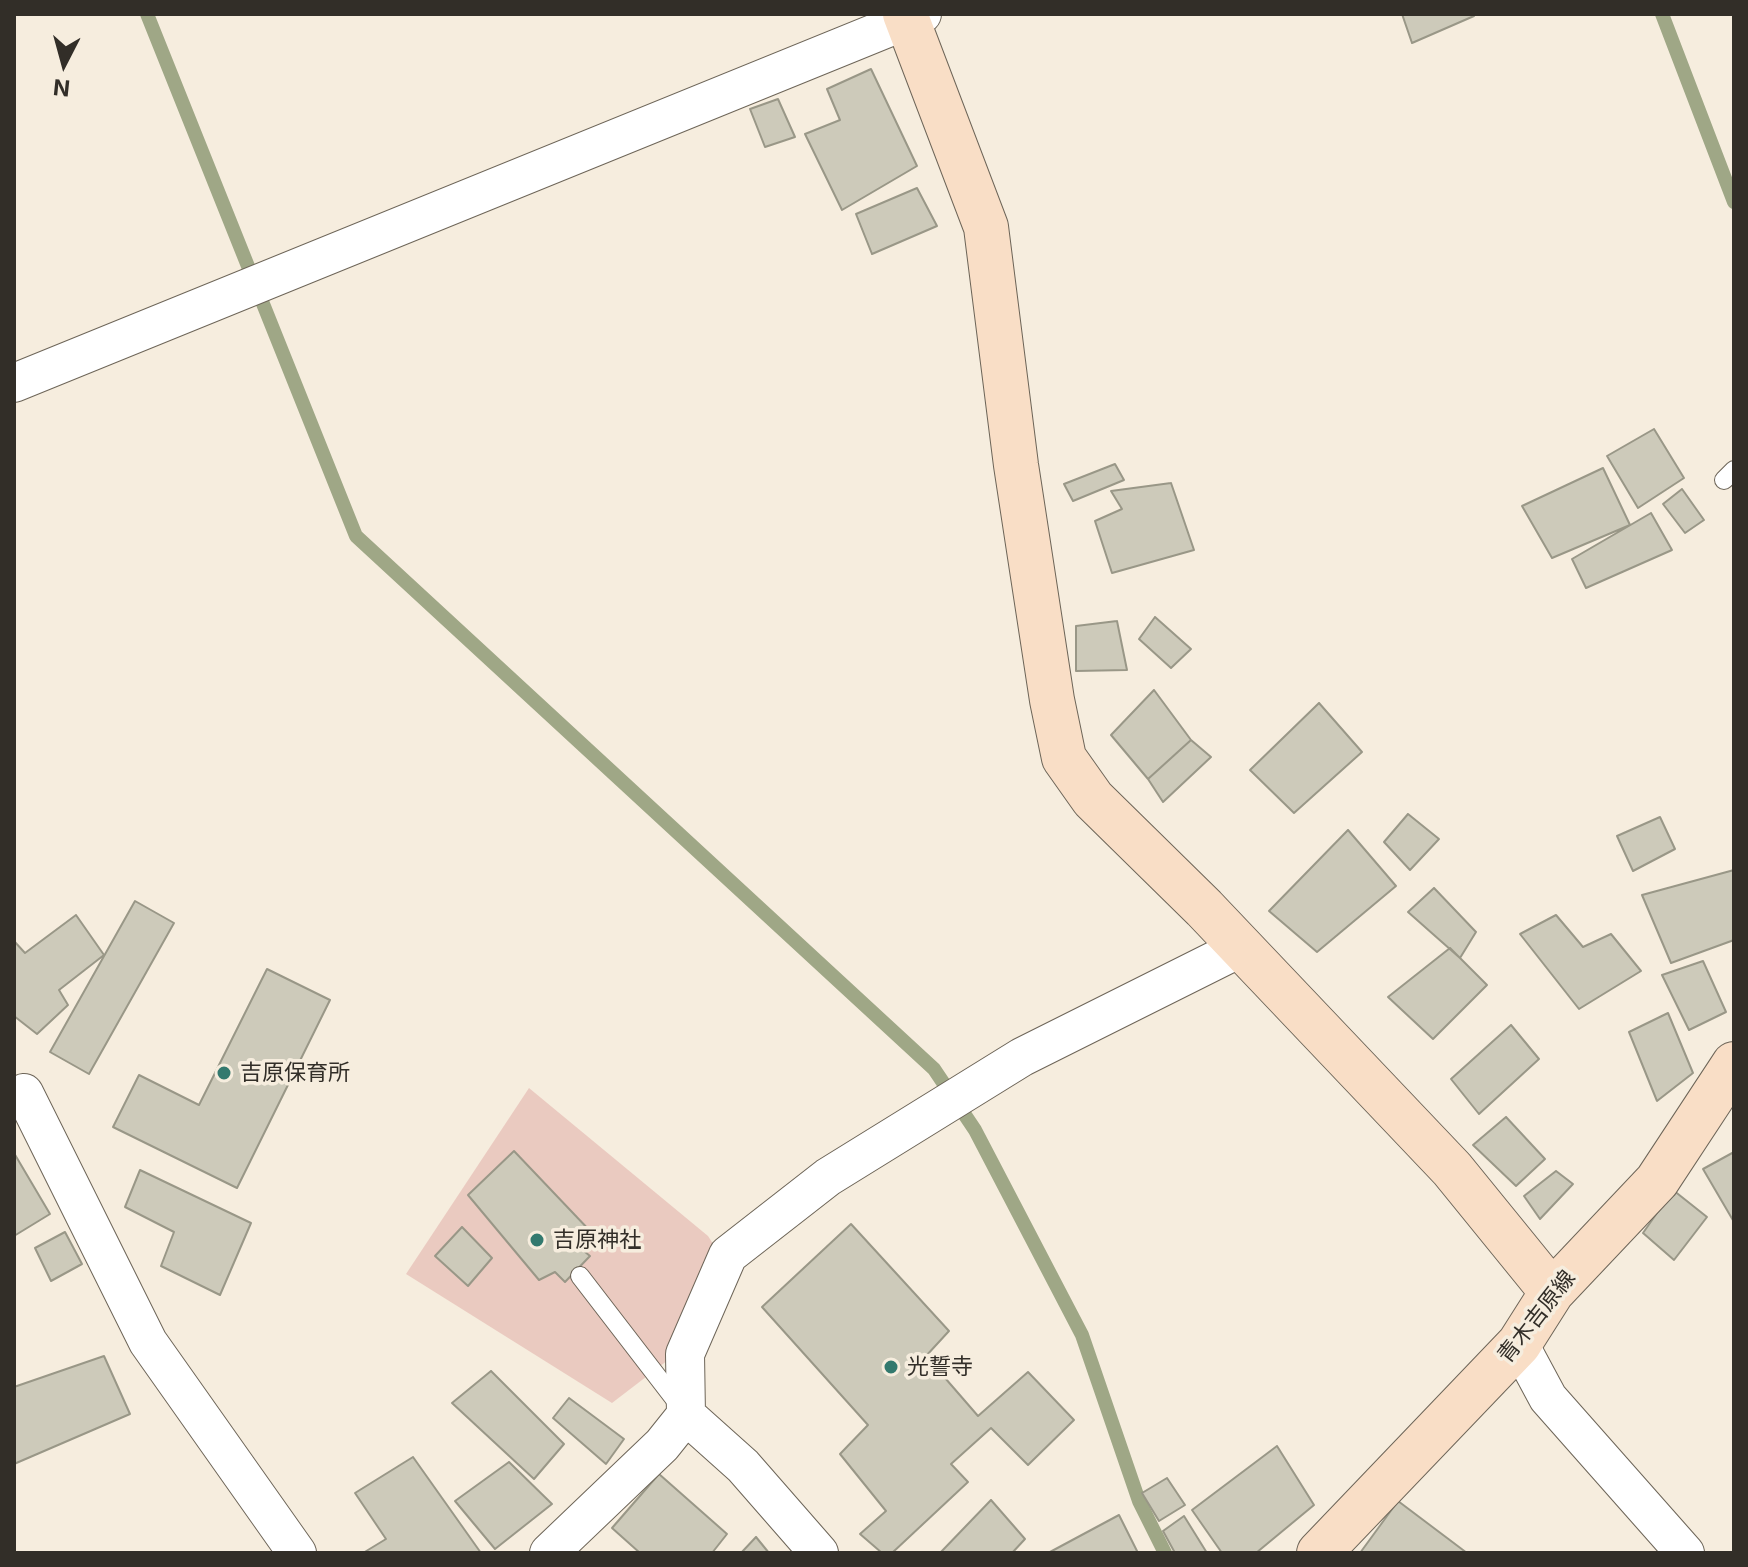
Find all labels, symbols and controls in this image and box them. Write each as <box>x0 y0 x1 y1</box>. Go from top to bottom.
north arrow <box>24 24 104 104</box>
text: N <box>52 74 71 102</box>
place label: 吉原保育所 <box>240 1060 350 1086</box>
marker: 吉原保育所 <box>215 1064 233 1082</box>
place label: 吉原神社 <box>553 1227 641 1253</box>
marker: 吉原神社 <box>528 1231 546 1249</box>
street label: 青木吉原線 <box>1493 1266 1581 1368</box>
place label: 光誓寺 <box>907 1354 973 1380</box>
marker: 光誓寺 <box>882 1358 900 1376</box>

